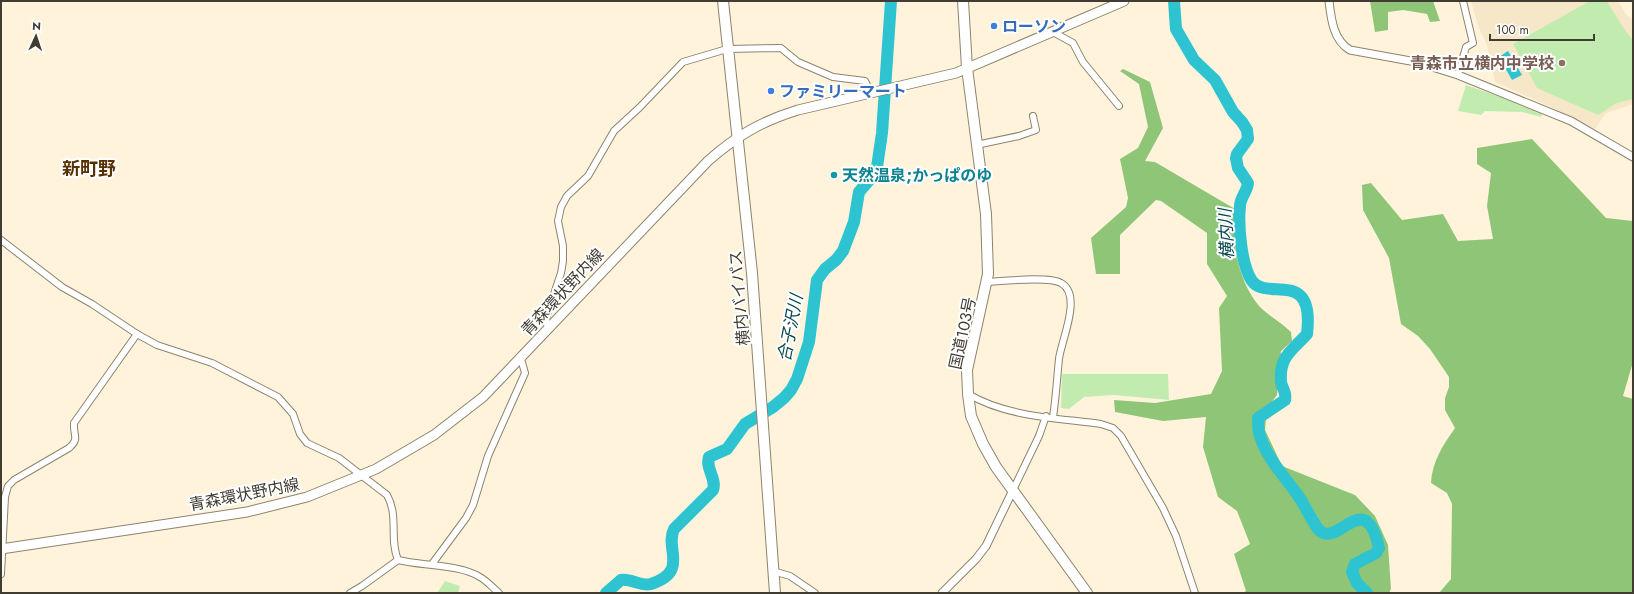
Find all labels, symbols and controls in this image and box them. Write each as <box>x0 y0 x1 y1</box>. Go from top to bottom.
place label: ローソン <box>1002 15 1066 38</box>
north arrow <box>16 16 56 56</box>
scale bar <box>1490 16 1594 42</box>
text: N <box>32 18 41 34</box>
marker: ローソン <box>989 21 999 31</box>
text: 100 m <box>1496 21 1529 39</box>
place label: 青森市立横内中学校 <box>1410 52 1554 75</box>
marker: 青森市立横内中学校 <box>1557 58 1567 68</box>
place label: ファミリーマート <box>779 80 907 103</box>
marker: ファミリーマート <box>766 86 776 96</box>
district label: 新町野 <box>62 156 116 182</box>
place label: 天然温泉;かっぱのゆ <box>842 164 992 187</box>
marker: 天然温泉;かっぱのゆ <box>829 170 839 180</box>
water label: 横内川 <box>1213 206 1239 260</box>
street label: 青森環状野内線 <box>516 244 609 341</box>
street label: 横内バイパス <box>724 249 755 347</box>
water label: 合子沢川 <box>772 290 809 364</box>
street label: 国道103号 <box>944 295 981 371</box>
street label: 青森環状野内線 <box>187 473 301 516</box>

